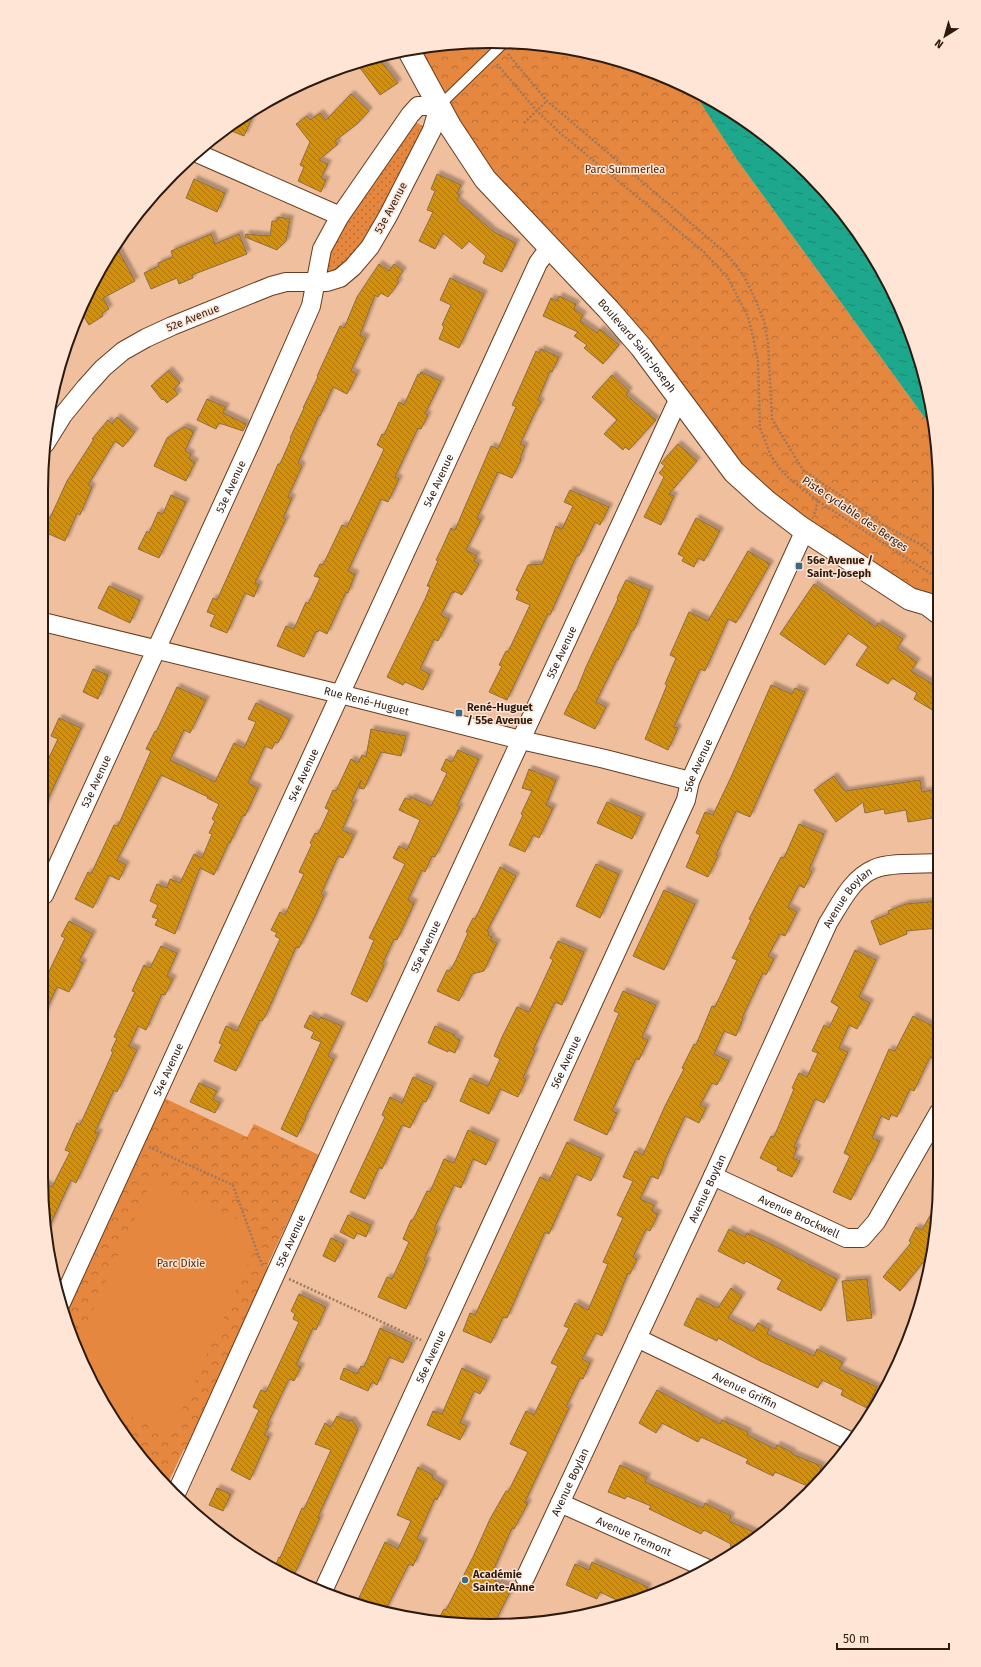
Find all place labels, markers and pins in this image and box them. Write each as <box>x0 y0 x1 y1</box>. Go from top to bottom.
place label: 56e Avenue / Saint-Joseph <box>807 554 873 580</box>
marker: 56e Avenue / Saint-Joseph <box>794 561 804 571</box>
place label: René-Huguet / 55e Avenue <box>467 701 534 727</box>
marker: René-Huguet / 55e Avenue <box>454 708 464 718</box>
place label: Académie Sainte-Anne <box>472 1568 535 1594</box>
marker: Académie Sainte-Anne <box>460 1575 470 1585</box>

